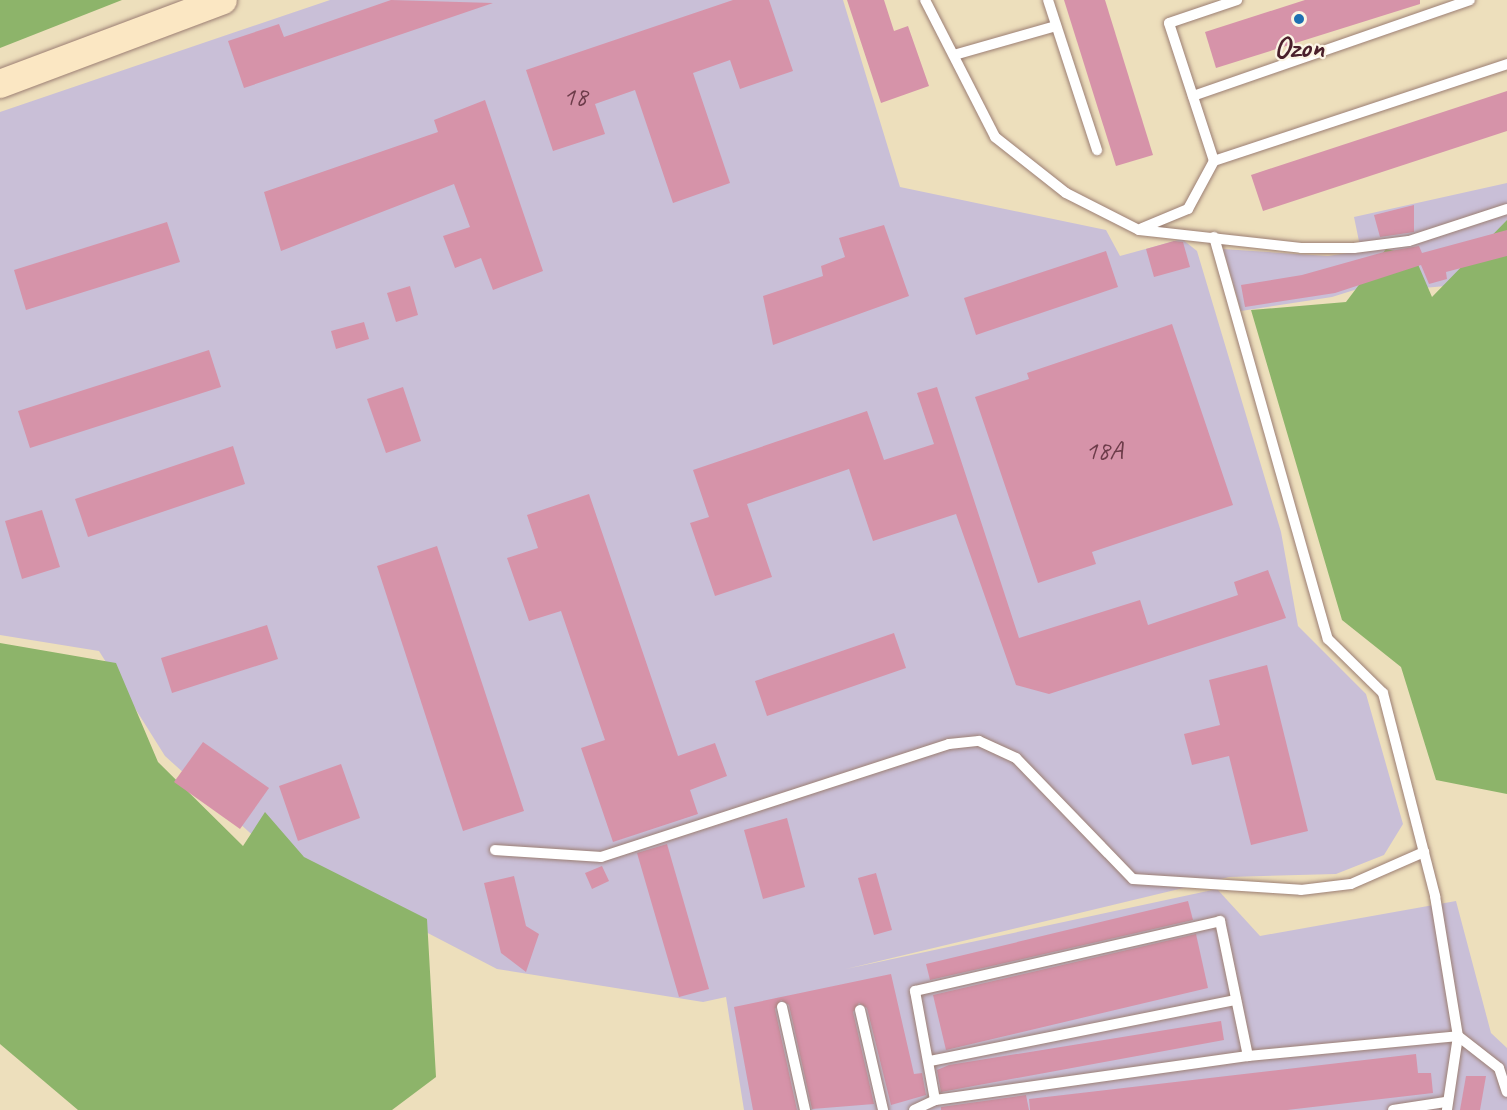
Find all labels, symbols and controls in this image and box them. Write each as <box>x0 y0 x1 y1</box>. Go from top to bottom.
marker: Ozon <box>1292 12 1306 26</box>
place label: Ozon <box>1274 29 1324 65</box>
house number: 18 <box>563 81 587 113</box>
house number: 18А <box>1085 435 1123 467</box>

